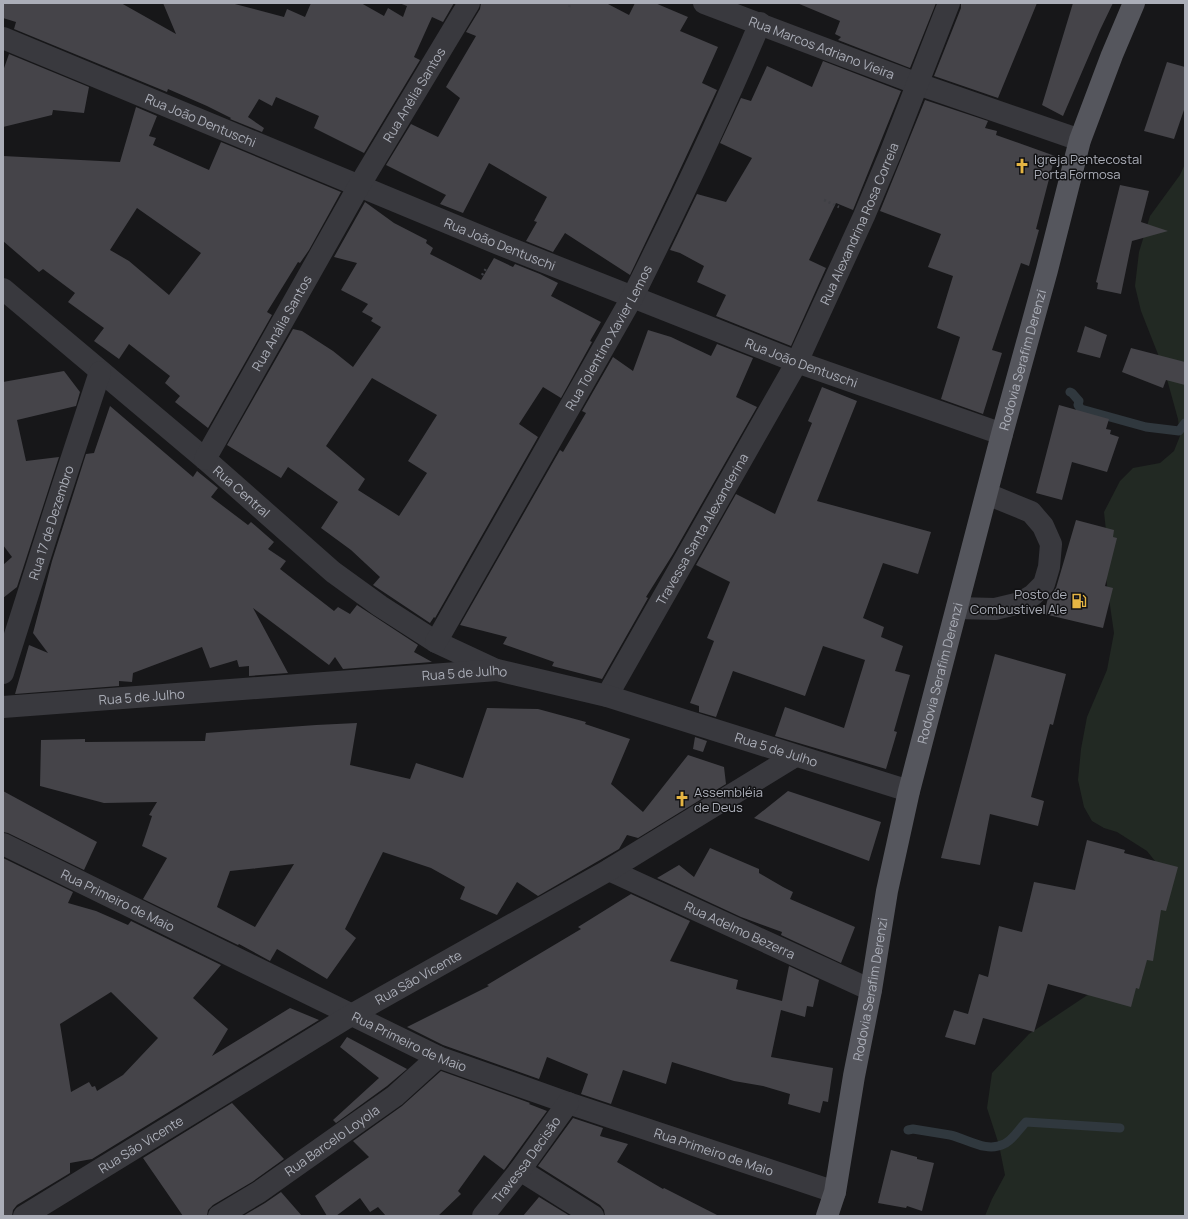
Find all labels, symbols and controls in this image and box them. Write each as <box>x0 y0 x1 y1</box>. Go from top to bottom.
street label: Rua Marcos Adriano Vieira <box>746 12 897 83</box>
street label: Rua Anélia Santos <box>378 44 449 145</box>
street label: Rua João Dentuschi <box>142 89 259 151</box>
street label: Rua Alexandrina Rosa Correia <box>815 140 903 308</box>
place label: Igreja Pentecostal Porta Formosa <box>1034 150 1142 183</box>
church icon: Igreja Pentecostal Porta Formosa <box>1013 157 1031 175</box>
street label: Rua João Dentuschi <box>442 213 558 275</box>
street label: Rua Tolentino Xavier Lemos <box>561 262 656 413</box>
street label: Rua Anália Santos <box>247 272 316 374</box>
street label: Rodovia Serafim Derenzi <box>994 287 1050 432</box>
street label: Rua João Dentuschi <box>743 333 860 392</box>
street label: Travessa Santa Alexanderina <box>652 450 752 608</box>
street label: Rua Central <box>209 461 274 521</box>
street label: Rua 17 de Dezembro <box>24 463 78 582</box>
place label: Posto de Combustivel Ale <box>970 585 1067 618</box>
fuel station icon: Posto de Combustivel Ale <box>1070 592 1088 610</box>
street label: Rodovia Serafim Derenzi <box>913 601 967 746</box>
street label: Rua 5 de Julho <box>421 661 510 685</box>
street label: Rua 5 de Julho <box>98 684 185 709</box>
street label: Rua 5 de Julho <box>733 728 820 771</box>
place label: Assembléia de Deus <box>694 783 763 816</box>
church icon: Assembléia de Deus <box>673 790 691 808</box>
street label: Rua Primeiro de Maio <box>58 865 178 936</box>
street label: Rua Adelmo Bezerra <box>682 897 798 963</box>
street label: Rodovia Serafim Derenzi <box>848 916 892 1063</box>
street label: Rua São Vicente <box>372 946 465 1009</box>
street label: Rua Primeiro de Maio <box>349 1007 470 1076</box>
street label: Rua Barcelo Loyola <box>281 1101 383 1180</box>
street label: Rua São Vicente <box>95 1111 187 1177</box>
street label: Travessa Decisão <box>488 1112 565 1207</box>
street label: Rua Primeiro de Maio <box>652 1123 776 1180</box>

